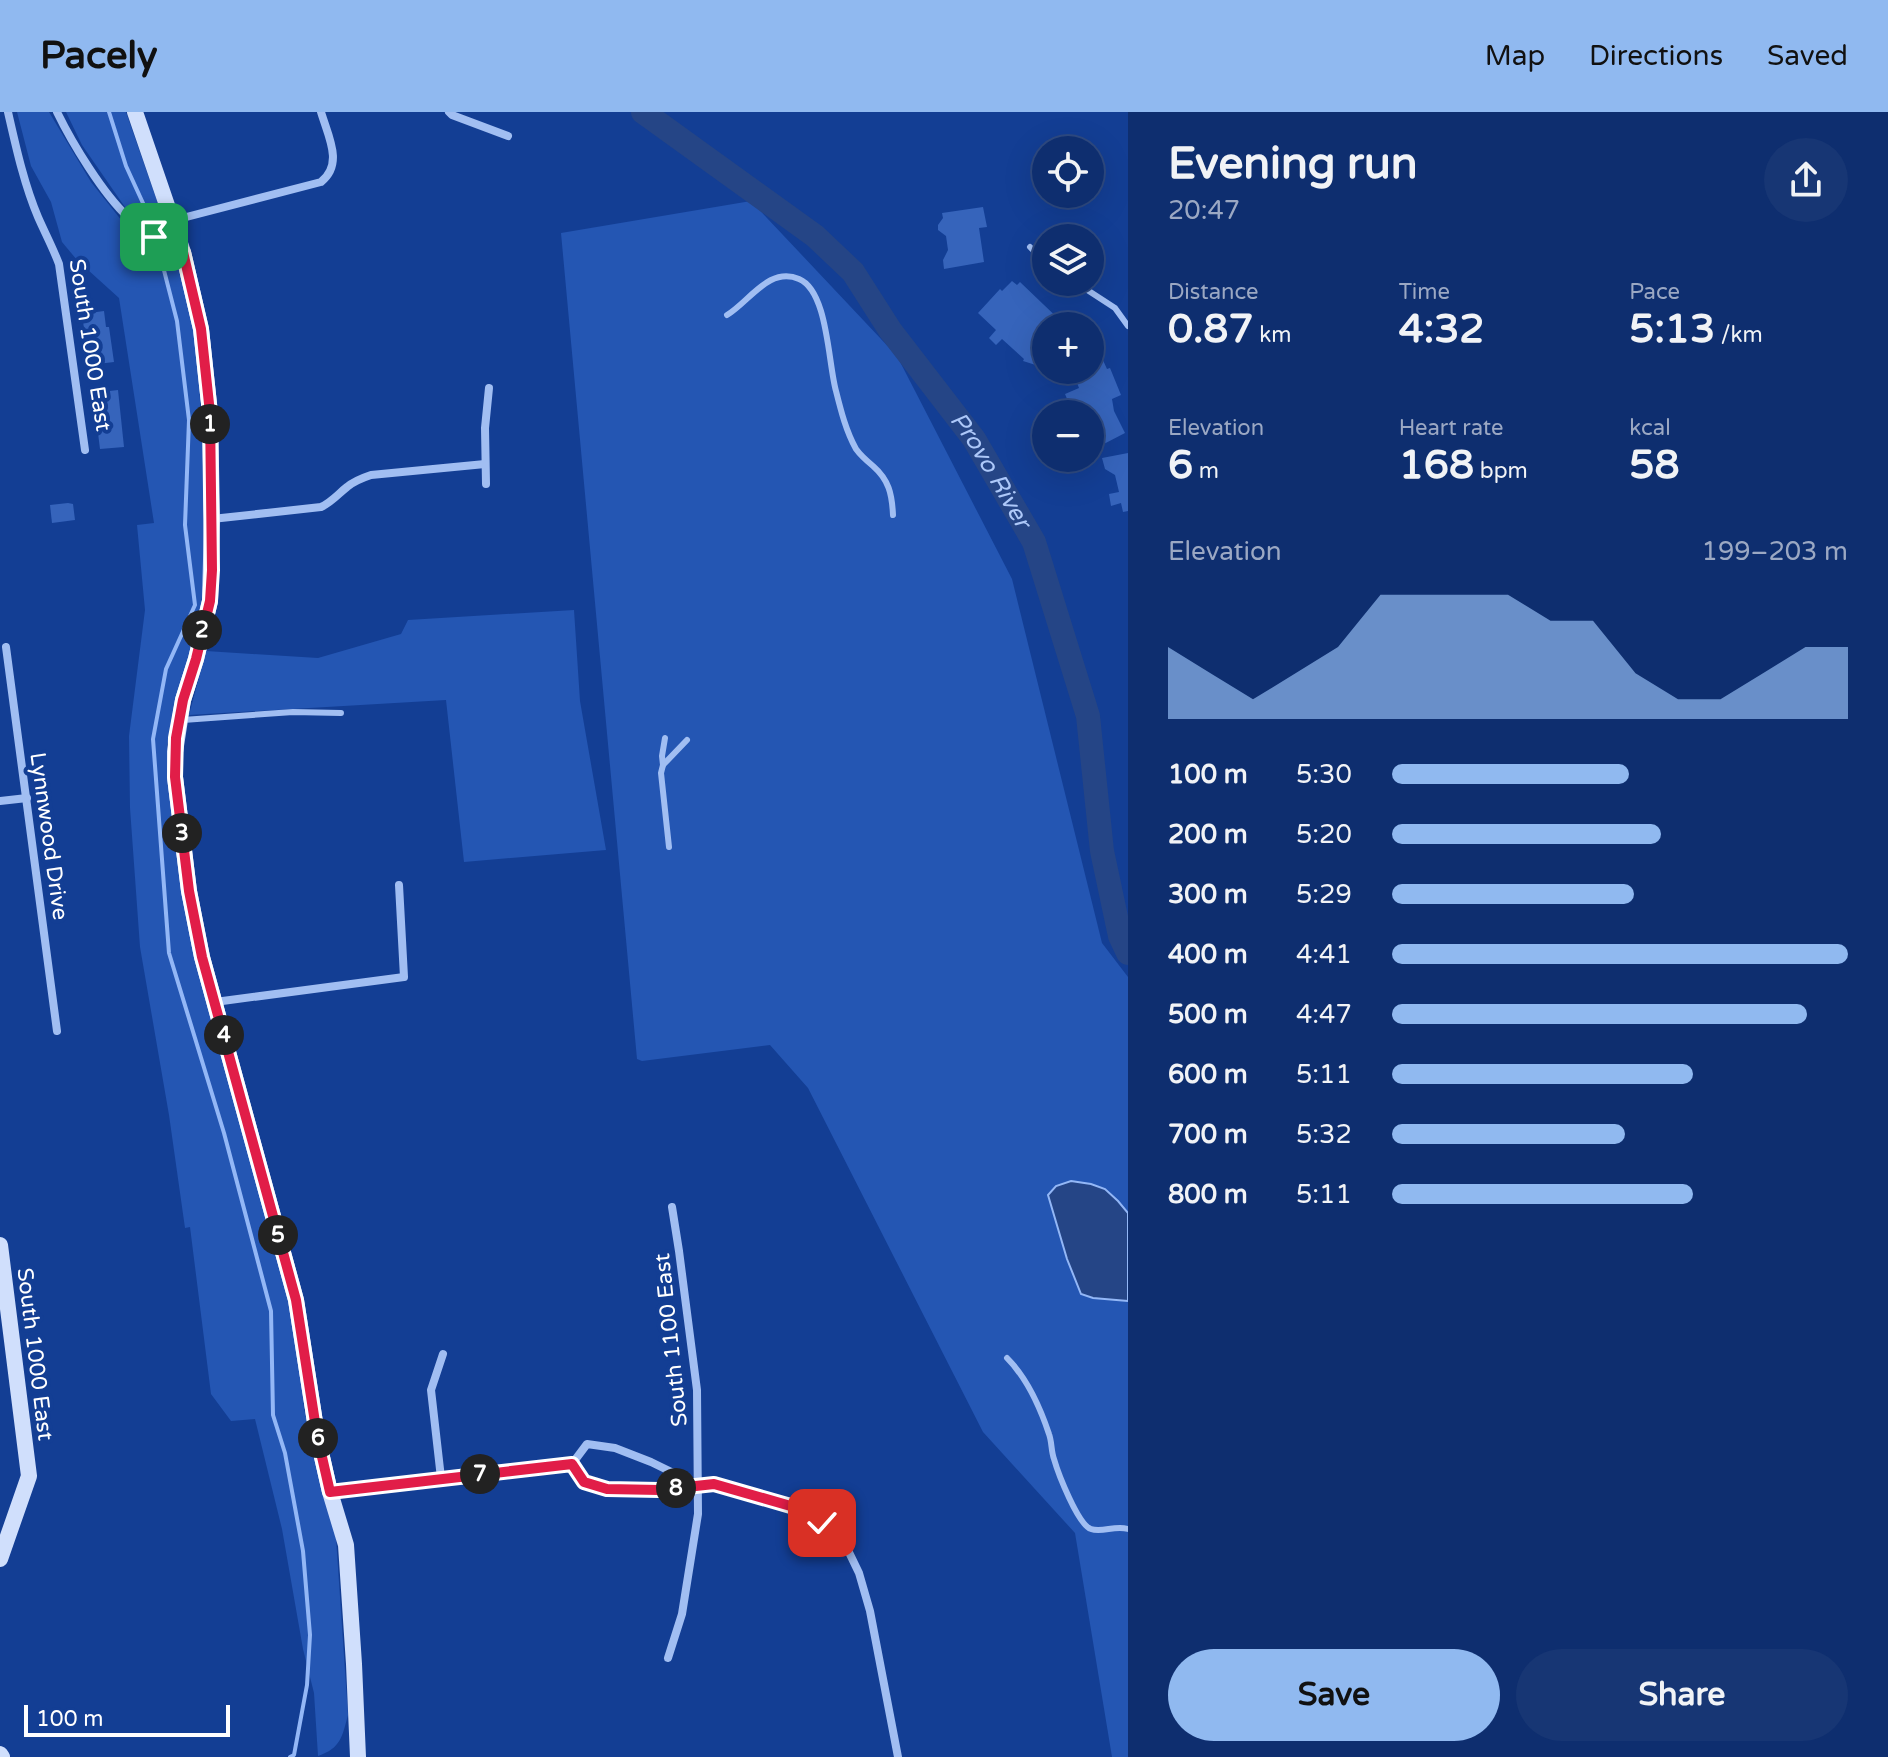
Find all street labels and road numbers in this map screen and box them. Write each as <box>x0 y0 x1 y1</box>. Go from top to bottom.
street label: South 1000 East <box>64 257 116 433</box>
street label: Lynnwood Drive <box>24 751 74 922</box>
street label: South 1100 East <box>649 1252 693 1428</box>
street label: South 1000 East <box>12 1266 59 1442</box>

